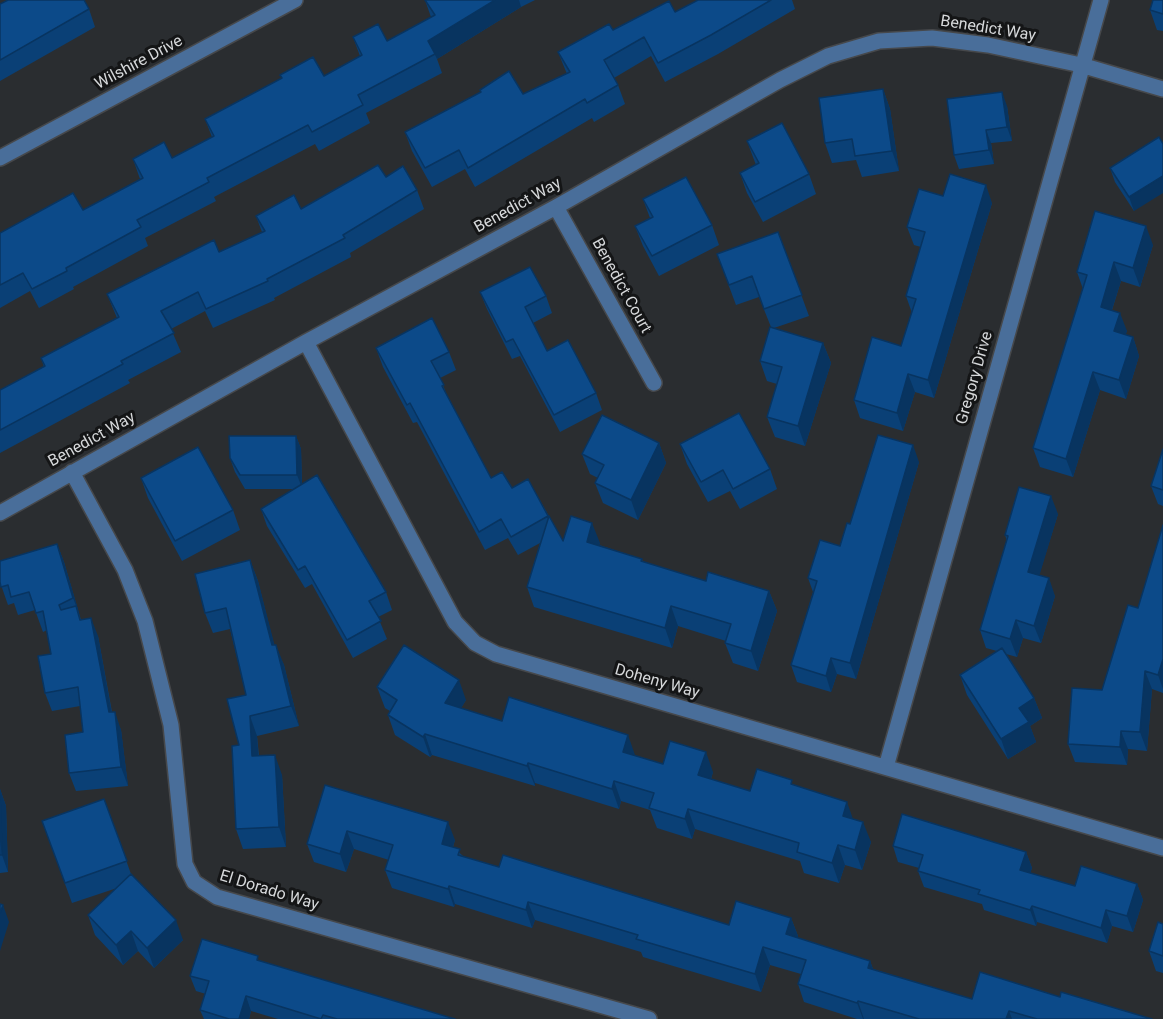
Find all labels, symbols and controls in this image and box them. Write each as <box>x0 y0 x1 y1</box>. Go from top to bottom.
street label: Benedict Way <box>939 12 1037 46</box>
street label: Wilshire Drive <box>92 32 186 94</box>
street label: Benedict Way <box>471 174 565 238</box>
street label: Benedict Court <box>587 235 655 337</box>
street label: Gregory Drive <box>953 329 997 427</box>
street label: Benedict Way <box>45 408 139 472</box>
street label: Doheny Way <box>612 661 702 703</box>
street label: El Dorado Way <box>217 867 321 915</box>

